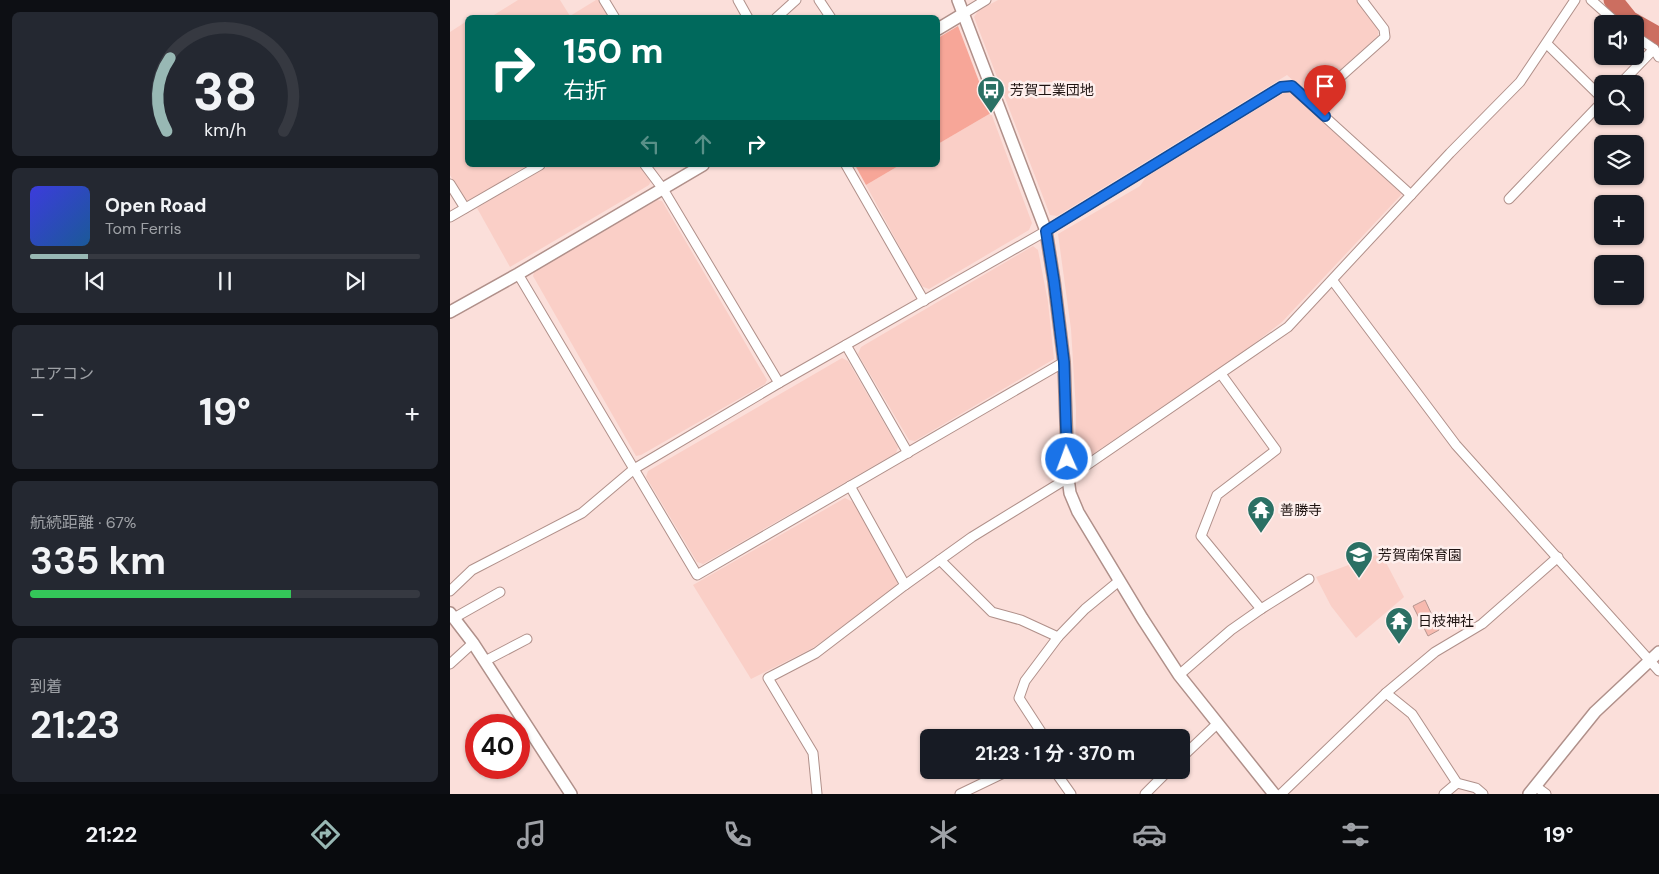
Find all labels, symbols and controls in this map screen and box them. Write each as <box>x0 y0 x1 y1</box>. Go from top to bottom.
map controls <box>1594 15 1644 305</box>
button: sound <box>1594 15 1644 65</box>
text: 150 m <box>563 28 663 74</box>
icon: right <box>480 35 545 100</box>
text: 38 <box>193 58 257 126</box>
pin <box>1304 65 1346 116</box>
icon: arrive <box>1311 72 1339 100</box>
bus stop icon: 芳賀工業団地 <box>976 75 1006 114</box>
button: search <box>1594 75 1644 125</box>
text: 右折 <box>563 76 607 105</box>
place label: 芳賀工業団地 <box>1010 81 1094 99</box>
text: km/h <box>204 118 246 142</box>
icon: left <box>636 130 664 158</box>
icon: ahead <box>689 130 717 158</box>
icon: right <box>742 130 770 158</box>
button: layers <box>1594 135 1644 185</box>
text: Open Road <box>105 193 207 218</box>
button: + <box>1594 195 1644 245</box>
text: Tom Ferris <box>105 218 182 239</box>
button: − <box>1594 255 1644 305</box>
icon: previous <box>81 267 109 295</box>
icon: pause <box>211 267 239 295</box>
icon: next <box>341 267 369 295</box>
text: エアコン <box>30 363 94 384</box>
text: 19° <box>199 387 251 437</box>
text: − <box>30 395 45 432</box>
text: + <box>405 395 420 432</box>
position arrow <box>1040 432 1092 484</box>
temple icon: 善勝寺 <box>1246 495 1276 534</box>
place label: 善勝寺 <box>1280 501 1322 519</box>
text: 航続距離 · 67% <box>30 512 136 533</box>
text: 335 km <box>30 536 166 586</box>
school or university icon: 芳賀南保育園 <box>1344 540 1374 579</box>
place label: 芳賀南保育園 <box>1378 546 1462 564</box>
temple icon: 日枝神社 <box>1384 606 1414 645</box>
place label: 日枝神社 <box>1418 612 1474 630</box>
text: 到着 <box>30 676 62 697</box>
text: 21:23 <box>30 700 120 750</box>
speed limit sign: 40 <box>465 714 530 779</box>
text: 21:23 · 1 分 · 370 m <box>975 741 1135 766</box>
icon: directions <box>308 817 343 852</box>
icon: music <box>514 817 549 852</box>
icon: phone <box>720 817 755 852</box>
icon: climate <box>926 817 961 852</box>
icon: car <box>1132 817 1167 852</box>
icon: filters <box>1338 817 1373 852</box>
text: 21:22 <box>85 820 137 849</box>
text: 19° <box>1543 820 1573 849</box>

